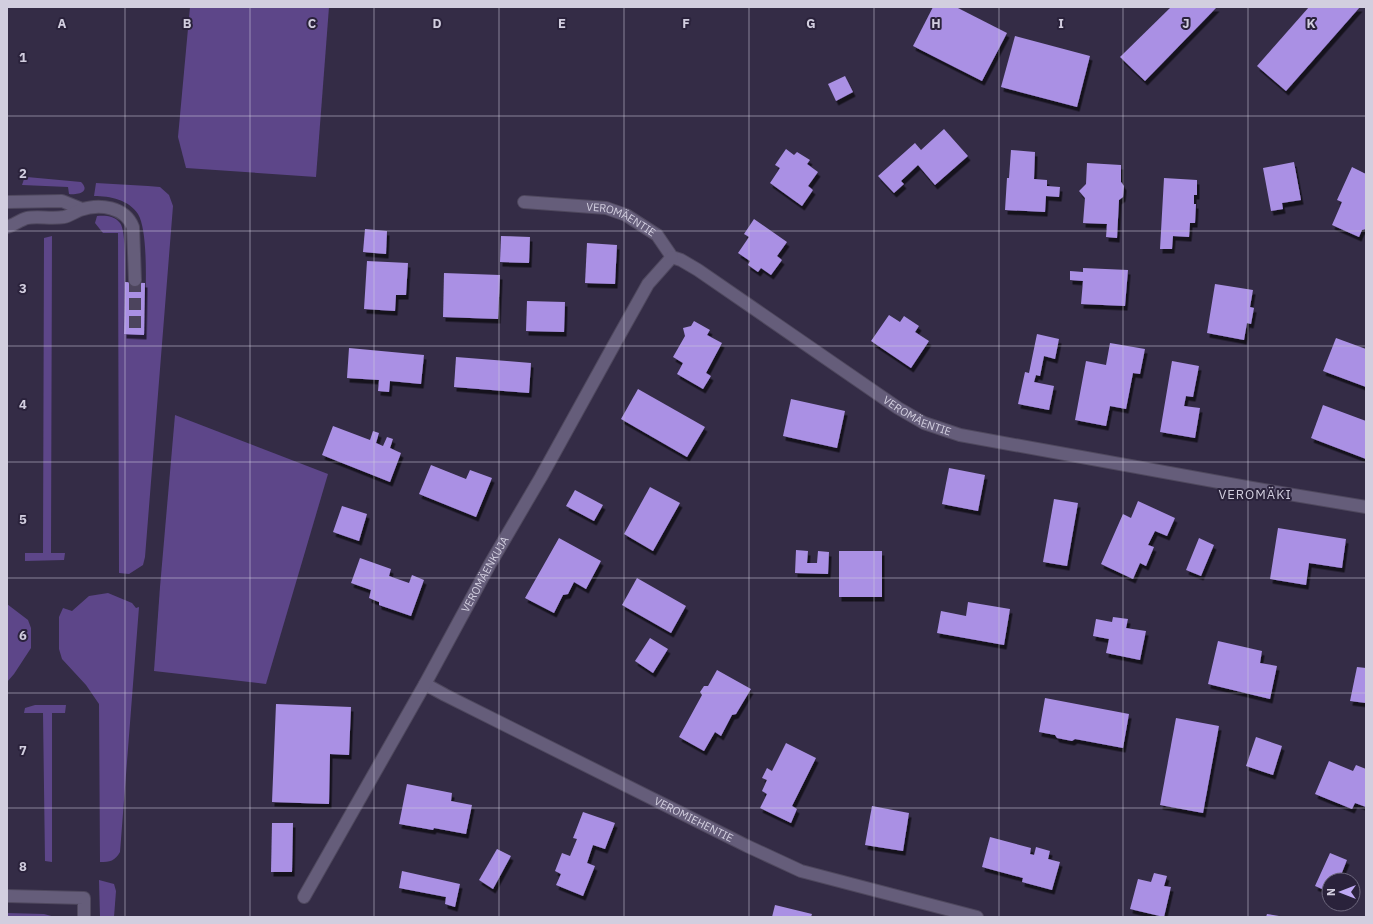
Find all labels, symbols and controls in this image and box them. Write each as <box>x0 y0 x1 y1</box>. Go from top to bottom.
text: A <box>58 15 67 32</box>
text: B <box>183 15 192 32</box>
text: C <box>308 15 317 32</box>
text: D <box>432 15 442 32</box>
text: E <box>558 15 566 32</box>
text: F <box>682 15 690 32</box>
text: G <box>806 15 816 32</box>
text: H <box>931 15 941 32</box>
text: I <box>1058 15 1064 32</box>
text: J <box>1182 15 1190 32</box>
text: K <box>1306 15 1316 32</box>
text: 1 <box>19 49 27 66</box>
text: 2 <box>19 165 27 182</box>
street label: VEROMÄENTIE <box>586 200 658 239</box>
text: 3 <box>19 280 27 297</box>
street label: VEROMÄENTIE <box>880 393 953 439</box>
text: 4 <box>19 396 27 413</box>
district label: VEROMÄKI <box>1218 486 1292 503</box>
text: 5 <box>19 511 27 528</box>
street label: VEROMÄENKUJA <box>458 534 512 615</box>
text: 6 <box>19 627 27 644</box>
text: 7 <box>19 742 27 759</box>
street label: VEROMIEHENTIE <box>652 794 736 845</box>
text: 8 <box>19 858 27 875</box>
north arrow <box>1321 872 1361 912</box>
text: N <box>1324 888 1338 896</box>

